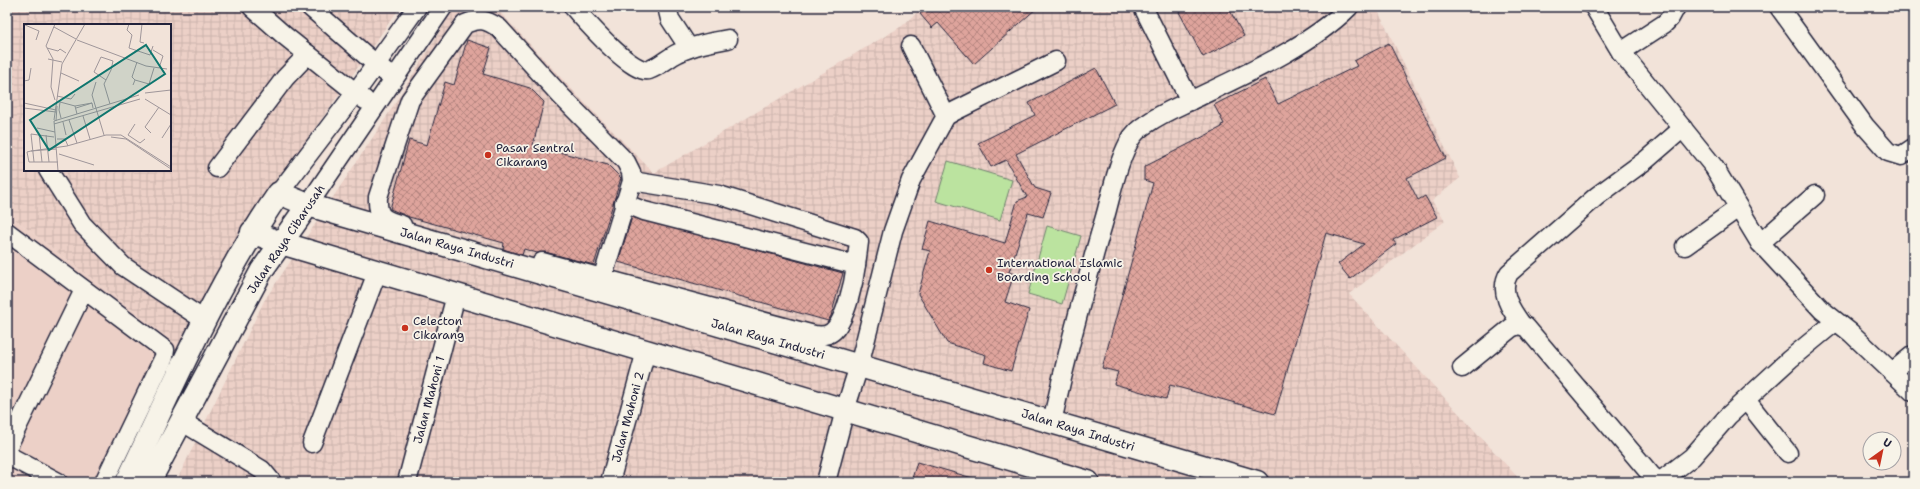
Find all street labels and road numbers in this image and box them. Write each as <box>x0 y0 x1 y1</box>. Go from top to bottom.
street label: Jalan Raya Cibarusah <box>243 181 329 297</box>
street label: Jalan Raya Industri <box>398 224 516 272</box>
street label: Jalan Raya Industri <box>709 315 827 363</box>
street label: Jalan Mahoni 1 <box>410 354 448 446</box>
street label: Jalan Mahoni 2 <box>608 370 648 464</box>
street label: Jalan Raya Industri <box>1019 405 1137 455</box>

